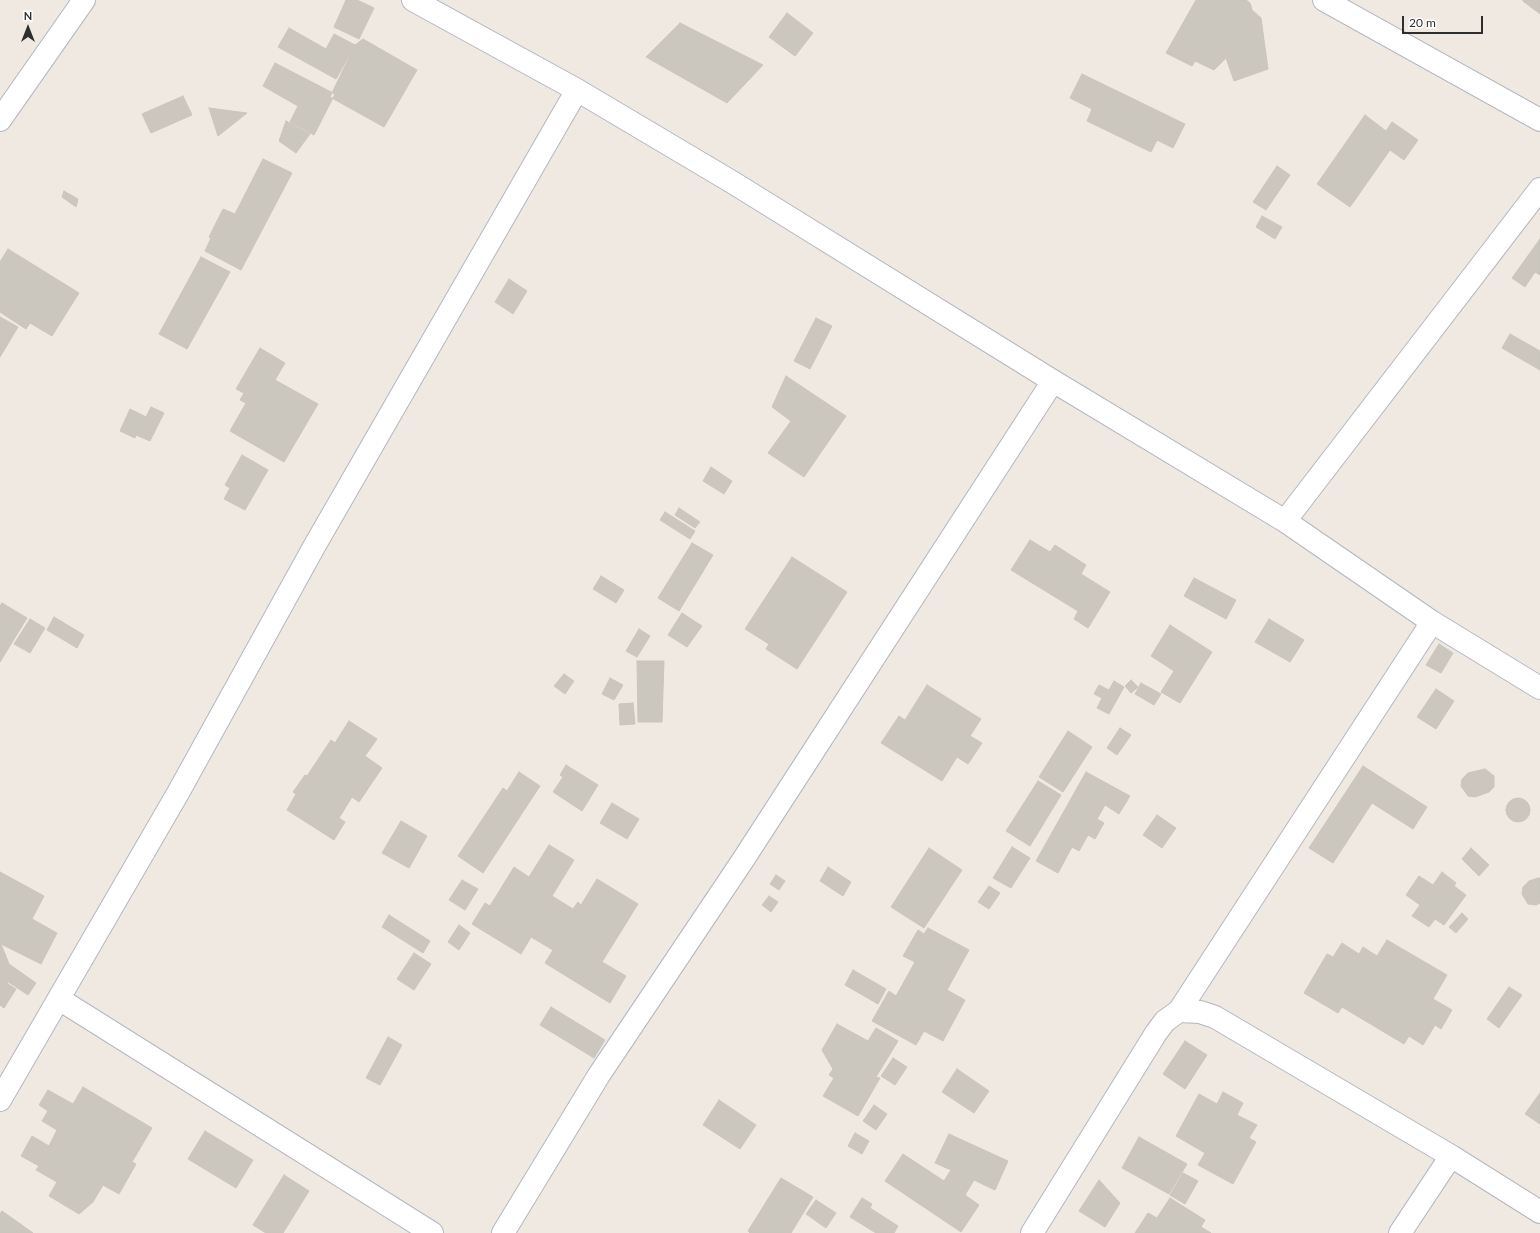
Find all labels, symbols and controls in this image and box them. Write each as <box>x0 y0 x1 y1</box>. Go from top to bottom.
north arrow <box>8 8 48 48</box>
scale bar <box>1404 8 1485 34</box>
text: N <box>24 9 32 22</box>
text: 20 m <box>1409 15 1436 30</box>

